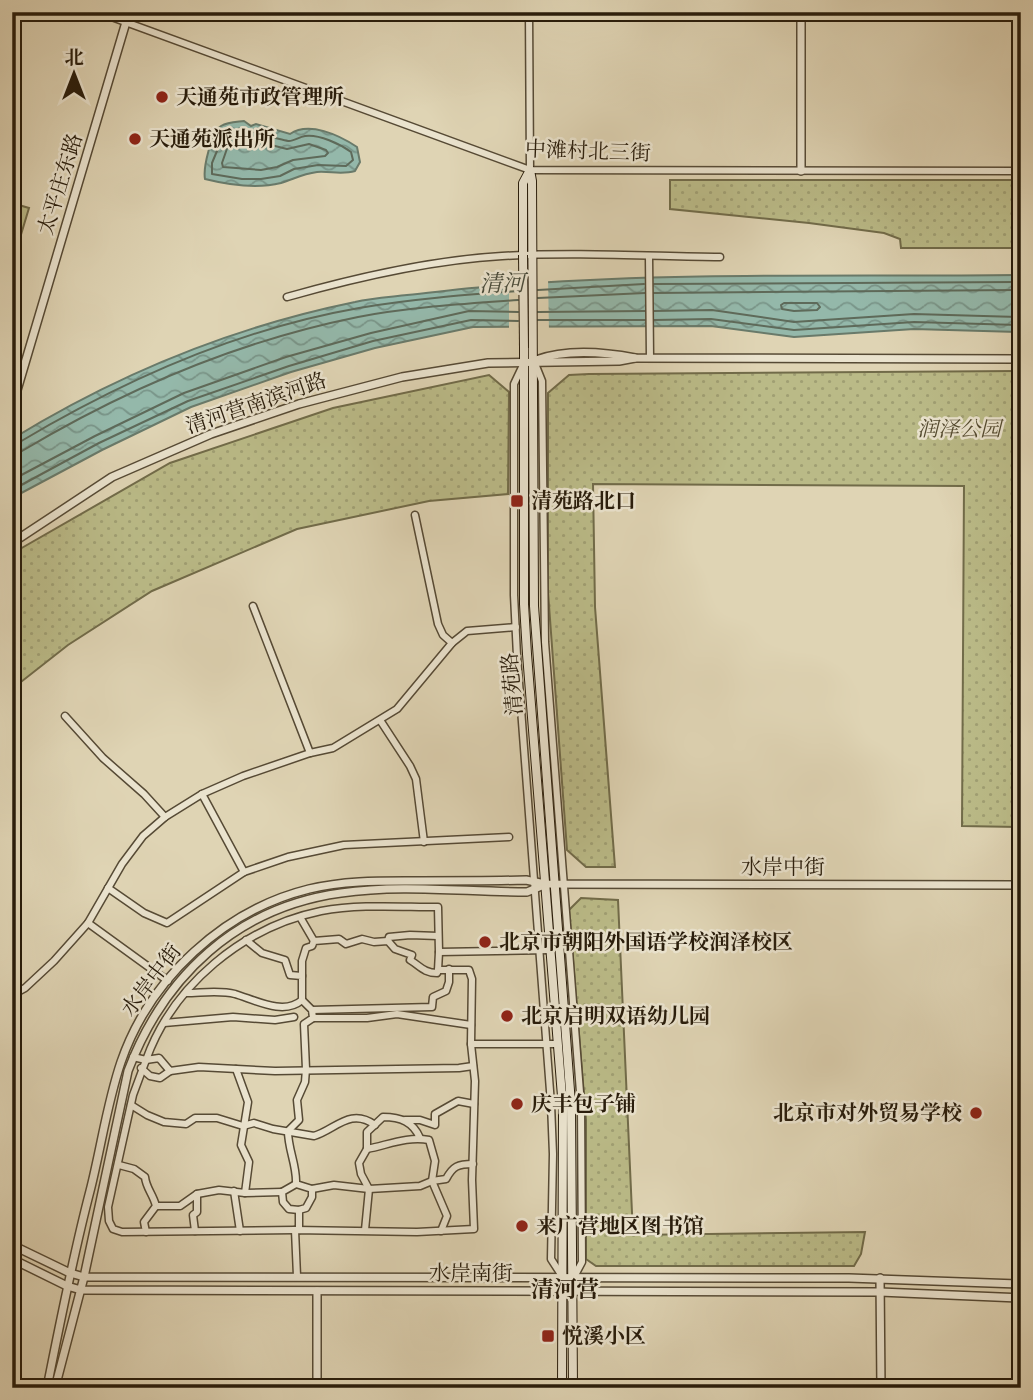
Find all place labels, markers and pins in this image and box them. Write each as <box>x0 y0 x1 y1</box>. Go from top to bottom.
place label: 天通苑市政管理所 <box>176 84 344 113</box>
marker: 天通苑市政管理所 <box>154 89 170 105</box>
place label: 天通苑派出所 <box>149 126 275 155</box>
marker: 天通苑派出所 <box>127 131 143 147</box>
place label: 清苑路北口 <box>531 488 636 517</box>
marker: 清苑路北口 <box>509 493 525 509</box>
place label: 北京市朝阳外国语学校润泽校区 <box>499 929 793 958</box>
marker: 北京市朝阳外国语学校润泽校区 <box>477 934 493 950</box>
place label: 北京启明双语幼儿园 <box>521 1003 710 1032</box>
marker: 北京启明双语幼儿园 <box>499 1008 515 1024</box>
place label: 庆丰包子铺 <box>531 1091 636 1120</box>
marker: 庆丰包子铺 <box>509 1096 525 1112</box>
place label: 北京市对外贸易学校 <box>773 1100 962 1129</box>
marker: 北京市对外贸易学校 <box>968 1105 984 1121</box>
place label: 来广营地区图书馆 <box>536 1213 704 1242</box>
marker: 来广营地区图书馆 <box>514 1218 530 1234</box>
place label: 悦溪小区 <box>562 1323 646 1352</box>
marker: 悦溪小区 <box>540 1328 556 1344</box>

